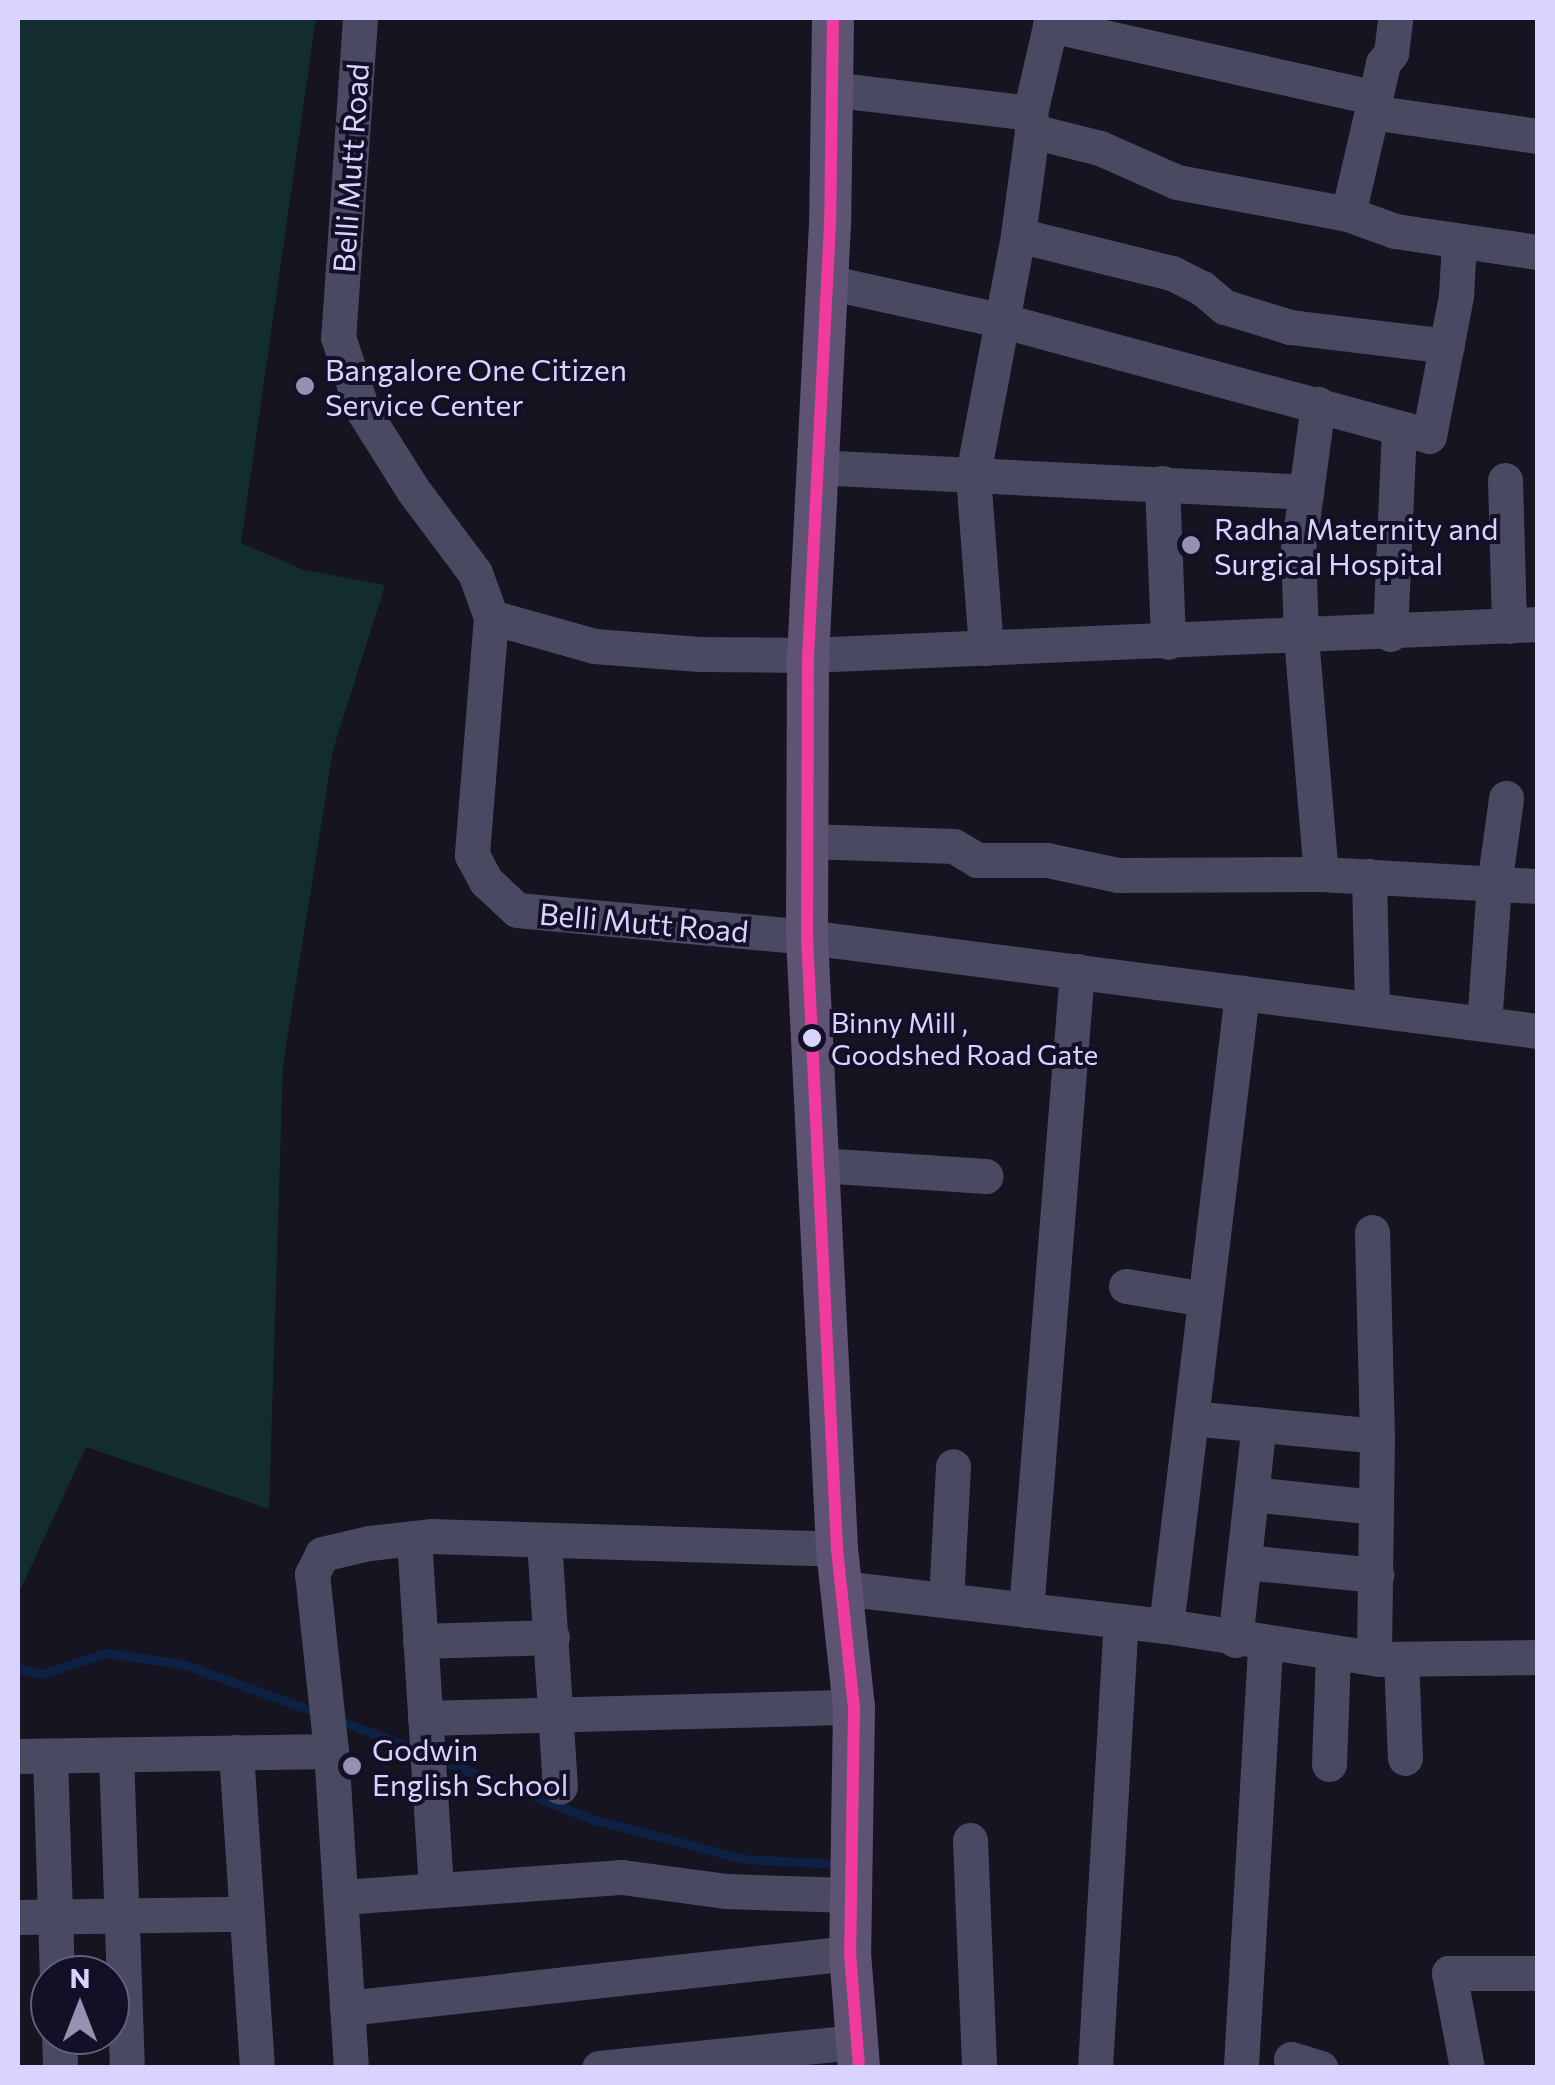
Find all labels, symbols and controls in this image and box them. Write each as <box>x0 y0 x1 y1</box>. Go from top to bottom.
street label: Belli Mutt Road <box>325 62 375 274</box>
place label: Bangalore One Citizen Service Center <box>325 351 627 422</box>
marker: Bangalore One Citizen Service Center <box>294 375 316 397</box>
place label: Radha Maternity and Surgical Hospital <box>1214 510 1498 580</box>
marker: Radha Maternity and Surgical Hospital <box>1178 532 1204 558</box>
street label: Belli Mutt Road <box>538 895 750 949</box>
place label: Binny Mill , Goodshed Road Gate <box>831 1005 1098 1071</box>
marker: Binny Mill , Goodshed Road Gate <box>802 1028 822 1048</box>
place label: Godwin English School <box>372 1731 568 1802</box>
marker: Godwin English School <box>341 1755 363 1777</box>
north arrow <box>30 1955 130 2055</box>
text: N <box>70 1960 91 1994</box>

